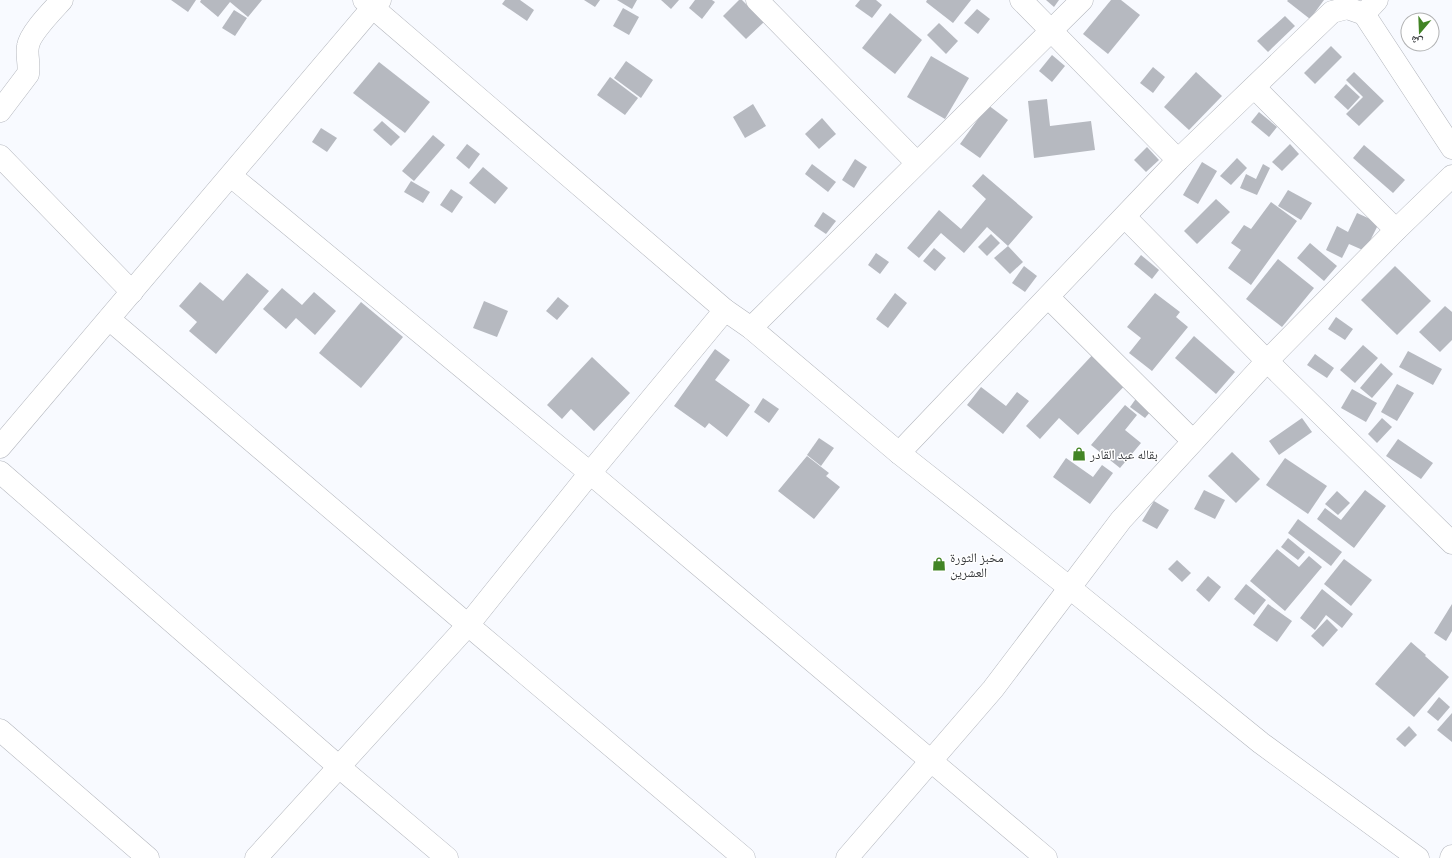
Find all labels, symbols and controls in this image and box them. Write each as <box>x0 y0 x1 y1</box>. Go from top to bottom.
north arrow <box>1400 12 1440 52</box>
text: ش <box>1409 32 1425 50</box>
place label: بقاله عبد القادر <box>1089 445 1158 463</box>
shop icon: بقاله عبد القادر <box>1071 446 1087 462</box>
place label: مخبز الثورة العشرين <box>950 548 1004 581</box>
shop icon: مخبز الثورة العشرين <box>931 556 947 572</box>

